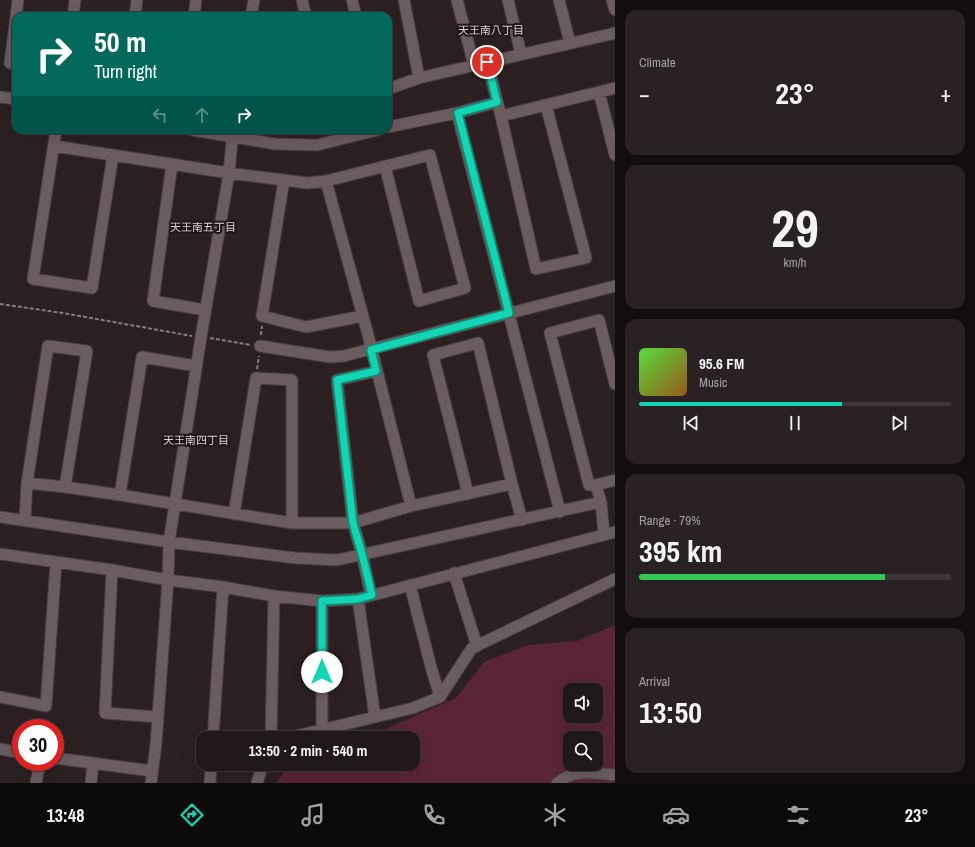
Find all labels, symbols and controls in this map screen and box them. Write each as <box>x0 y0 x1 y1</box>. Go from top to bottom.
text: 50 m <box>94 23 146 61</box>
district label: 天王南八丁目 <box>458 23 524 37</box>
icon: right <box>28 28 80 80</box>
pin <box>470 45 504 79</box>
icon: arrive <box>476 51 498 73</box>
text: Climate <box>639 54 676 71</box>
text: Turn right <box>94 59 157 84</box>
text: 23° <box>775 73 815 113</box>
text: − <box>639 79 650 109</box>
text: + <box>940 79 951 109</box>
icon: left <box>149 104 171 126</box>
icon: ahead <box>191 104 213 126</box>
icon: right <box>233 104 255 126</box>
text: 29 <box>771 193 819 263</box>
district label: 天王南五丁目 <box>170 220 236 234</box>
text: km/h <box>783 254 807 271</box>
text: 95.6 FM <box>699 353 744 374</box>
text: Music <box>699 374 727 391</box>
icon: previous <box>680 412 702 434</box>
icon: pause <box>784 412 806 434</box>
icon: next <box>888 412 910 434</box>
district label: 天王南四丁目 <box>163 433 229 447</box>
text: Range · 79% <box>639 512 701 529</box>
text: 395 km <box>639 531 722 571</box>
position arrow <box>301 651 343 693</box>
text: Arrival <box>639 673 670 690</box>
map controls <box>563 683 603 771</box>
button: sound <box>563 683 603 723</box>
text: 13:50 <box>639 692 702 732</box>
speed limit sign: 30 <box>12 719 64 771</box>
button: search <box>563 731 603 771</box>
text: 13:50 · 2 min · 540 m <box>249 740 367 761</box>
icon: directions <box>178 801 206 829</box>
icon: music <box>299 801 327 829</box>
icon: phone <box>420 801 448 829</box>
icon: climate <box>541 801 569 829</box>
icon: car <box>662 801 690 829</box>
icon: filters <box>784 801 812 829</box>
text: 13:48 <box>47 803 84 828</box>
text: 23° <box>905 803 928 828</box>

